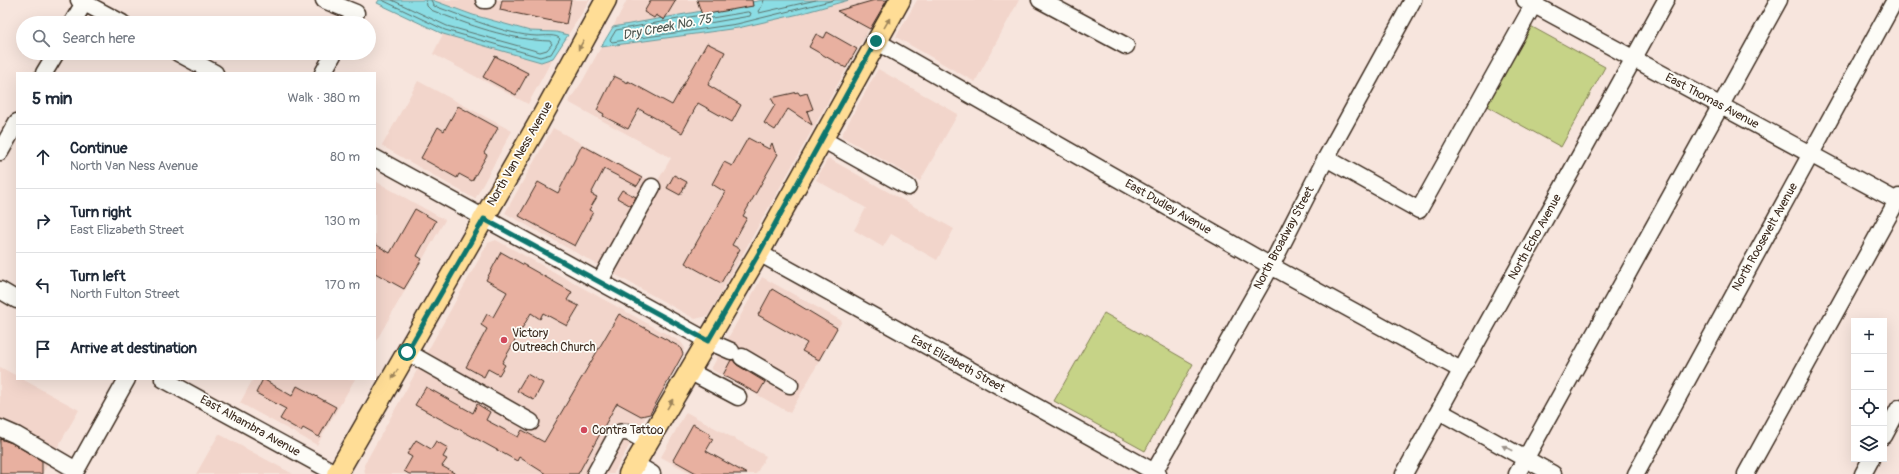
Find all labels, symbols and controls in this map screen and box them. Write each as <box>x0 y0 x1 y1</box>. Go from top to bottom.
water label: Dry Creek No. 75 <box>621 10 715 43</box>
search box <box>16 16 376 60</box>
one-way arrow <box>883 17 890 29</box>
icon: search <box>30 27 52 49</box>
text: Search here <box>62 29 135 48</box>
route end <box>867 32 885 50</box>
one-way arrow <box>578 39 585 51</box>
street label: East Thomas Avenue <box>1663 70 1762 132</box>
text: 5 min <box>32 88 72 109</box>
text: Walk · 380 m <box>287 90 360 106</box>
street label: North Van Ness Avenue <box>484 99 556 209</box>
text: Continue <box>70 139 128 158</box>
icon: ahead <box>32 146 54 168</box>
text: 80 m <box>330 149 360 165</box>
text: North Van Ness Avenue <box>70 158 198 174</box>
street label: East Dudley Avenue <box>1122 176 1214 238</box>
street label: North Roosevelt Avenue <box>1729 180 1801 294</box>
street label: North Broadway Street <box>1250 184 1318 292</box>
street label: North Echo Avenue <box>1505 191 1565 283</box>
text: Turn right <box>70 203 131 222</box>
icon: right <box>32 210 54 232</box>
text: 130 m <box>324 213 360 229</box>
text: East Elizabeth Street <box>70 222 184 238</box>
text: Turn left <box>70 267 126 286</box>
icon: left <box>32 274 54 296</box>
text: 170 m <box>325 277 360 293</box>
text: North Fulton Street <box>70 286 180 302</box>
map controls <box>1851 318 1887 462</box>
button: + <box>1851 318 1887 354</box>
place label: Victory Outreach Church <box>512 326 596 355</box>
street label: East Elizabeth Street <box>908 332 1008 396</box>
marker: Victory Outreach Church <box>499 335 509 345</box>
icon: arrive <box>32 338 54 360</box>
text: Arrive at destination <box>70 339 197 358</box>
route start <box>398 343 416 361</box>
button: − <box>1851 354 1887 390</box>
one-way arrow <box>391 368 398 380</box>
button: locate <box>1851 390 1887 426</box>
street label: East Alhambra Avenue <box>197 392 303 460</box>
one-way arrow <box>666 399 674 409</box>
place label: Contra Tattoo <box>592 423 664 438</box>
marker: Contra Tattoo <box>579 425 589 435</box>
button: layers <box>1851 426 1887 462</box>
one-way arrow <box>1501 445 1513 452</box>

